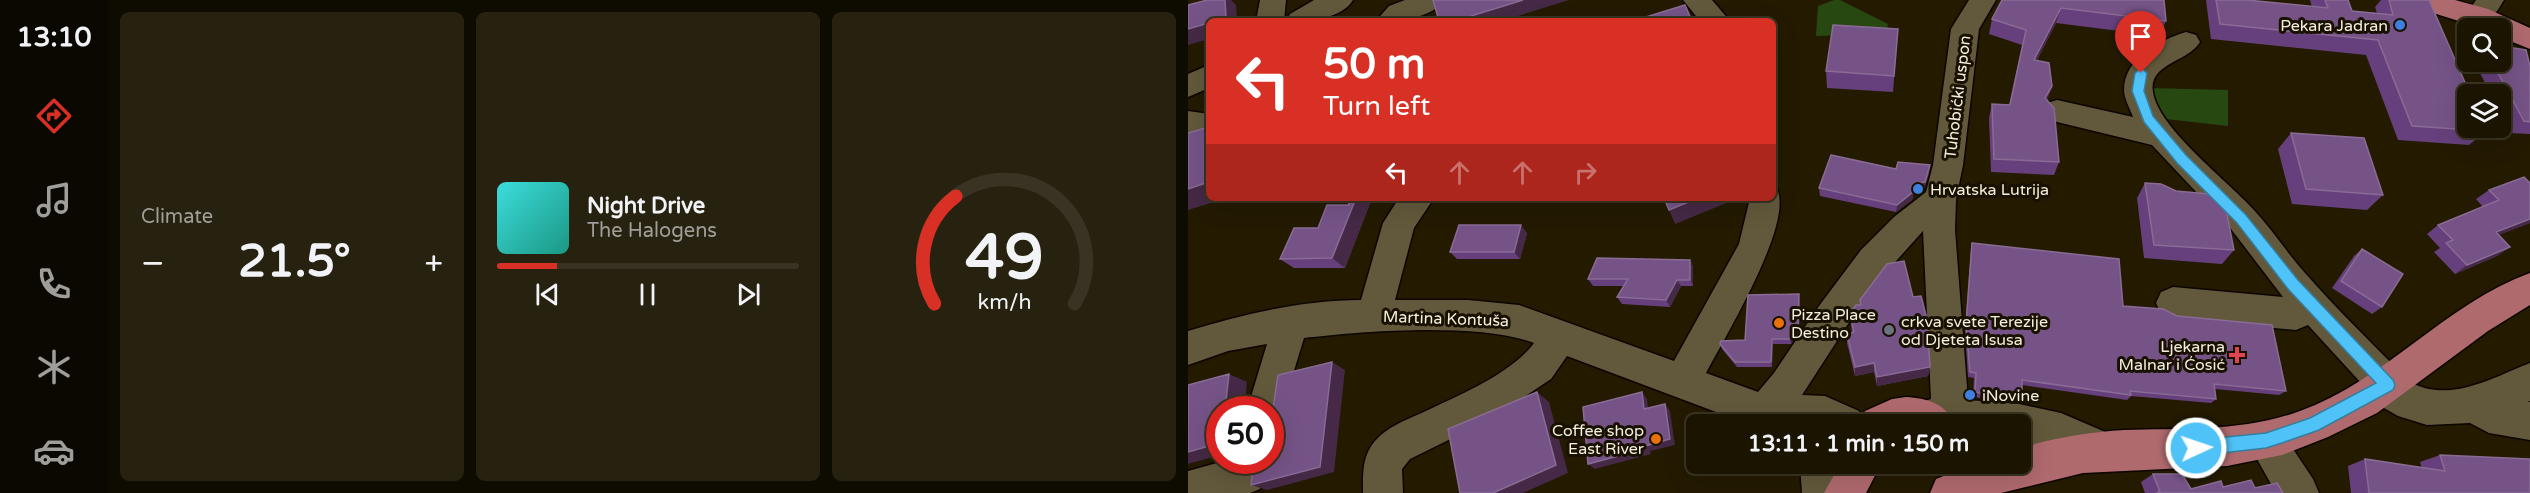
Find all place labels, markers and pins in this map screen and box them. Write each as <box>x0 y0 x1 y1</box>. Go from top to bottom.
pin <box>2115 11 2166 73</box>
place label: Pekara Jadran <box>2280 16 2388 36</box>
marker: Pekara Jadran <box>2393 18 2407 32</box>
place label: Hrvatska Lutrija <box>1930 180 2049 200</box>
marker: Hrvatska Lutrija <box>1911 182 1925 196</box>
place label: Pizza Place Destino <box>1791 305 1876 343</box>
place label: crkva svete Terezije od Djeteta Isusa <box>1901 312 2048 350</box>
marker: Pizza Place Destino <box>1772 316 1786 330</box>
marker: crkva svete Terezije od Djeteta Isusa <box>1882 323 1896 337</box>
place label: Ljekarna Malnar i Ćosić <box>2119 337 2225 375</box>
marker: Ljekarna Malnar i Ćosić <box>2230 348 2244 362</box>
place label: iNovine <box>1982 386 2039 406</box>
marker: iNovine <box>1963 388 1977 402</box>
place label: Coffee shop East River <box>1552 421 1645 459</box>
marker: Coffee shop East River <box>1649 432 1663 446</box>

